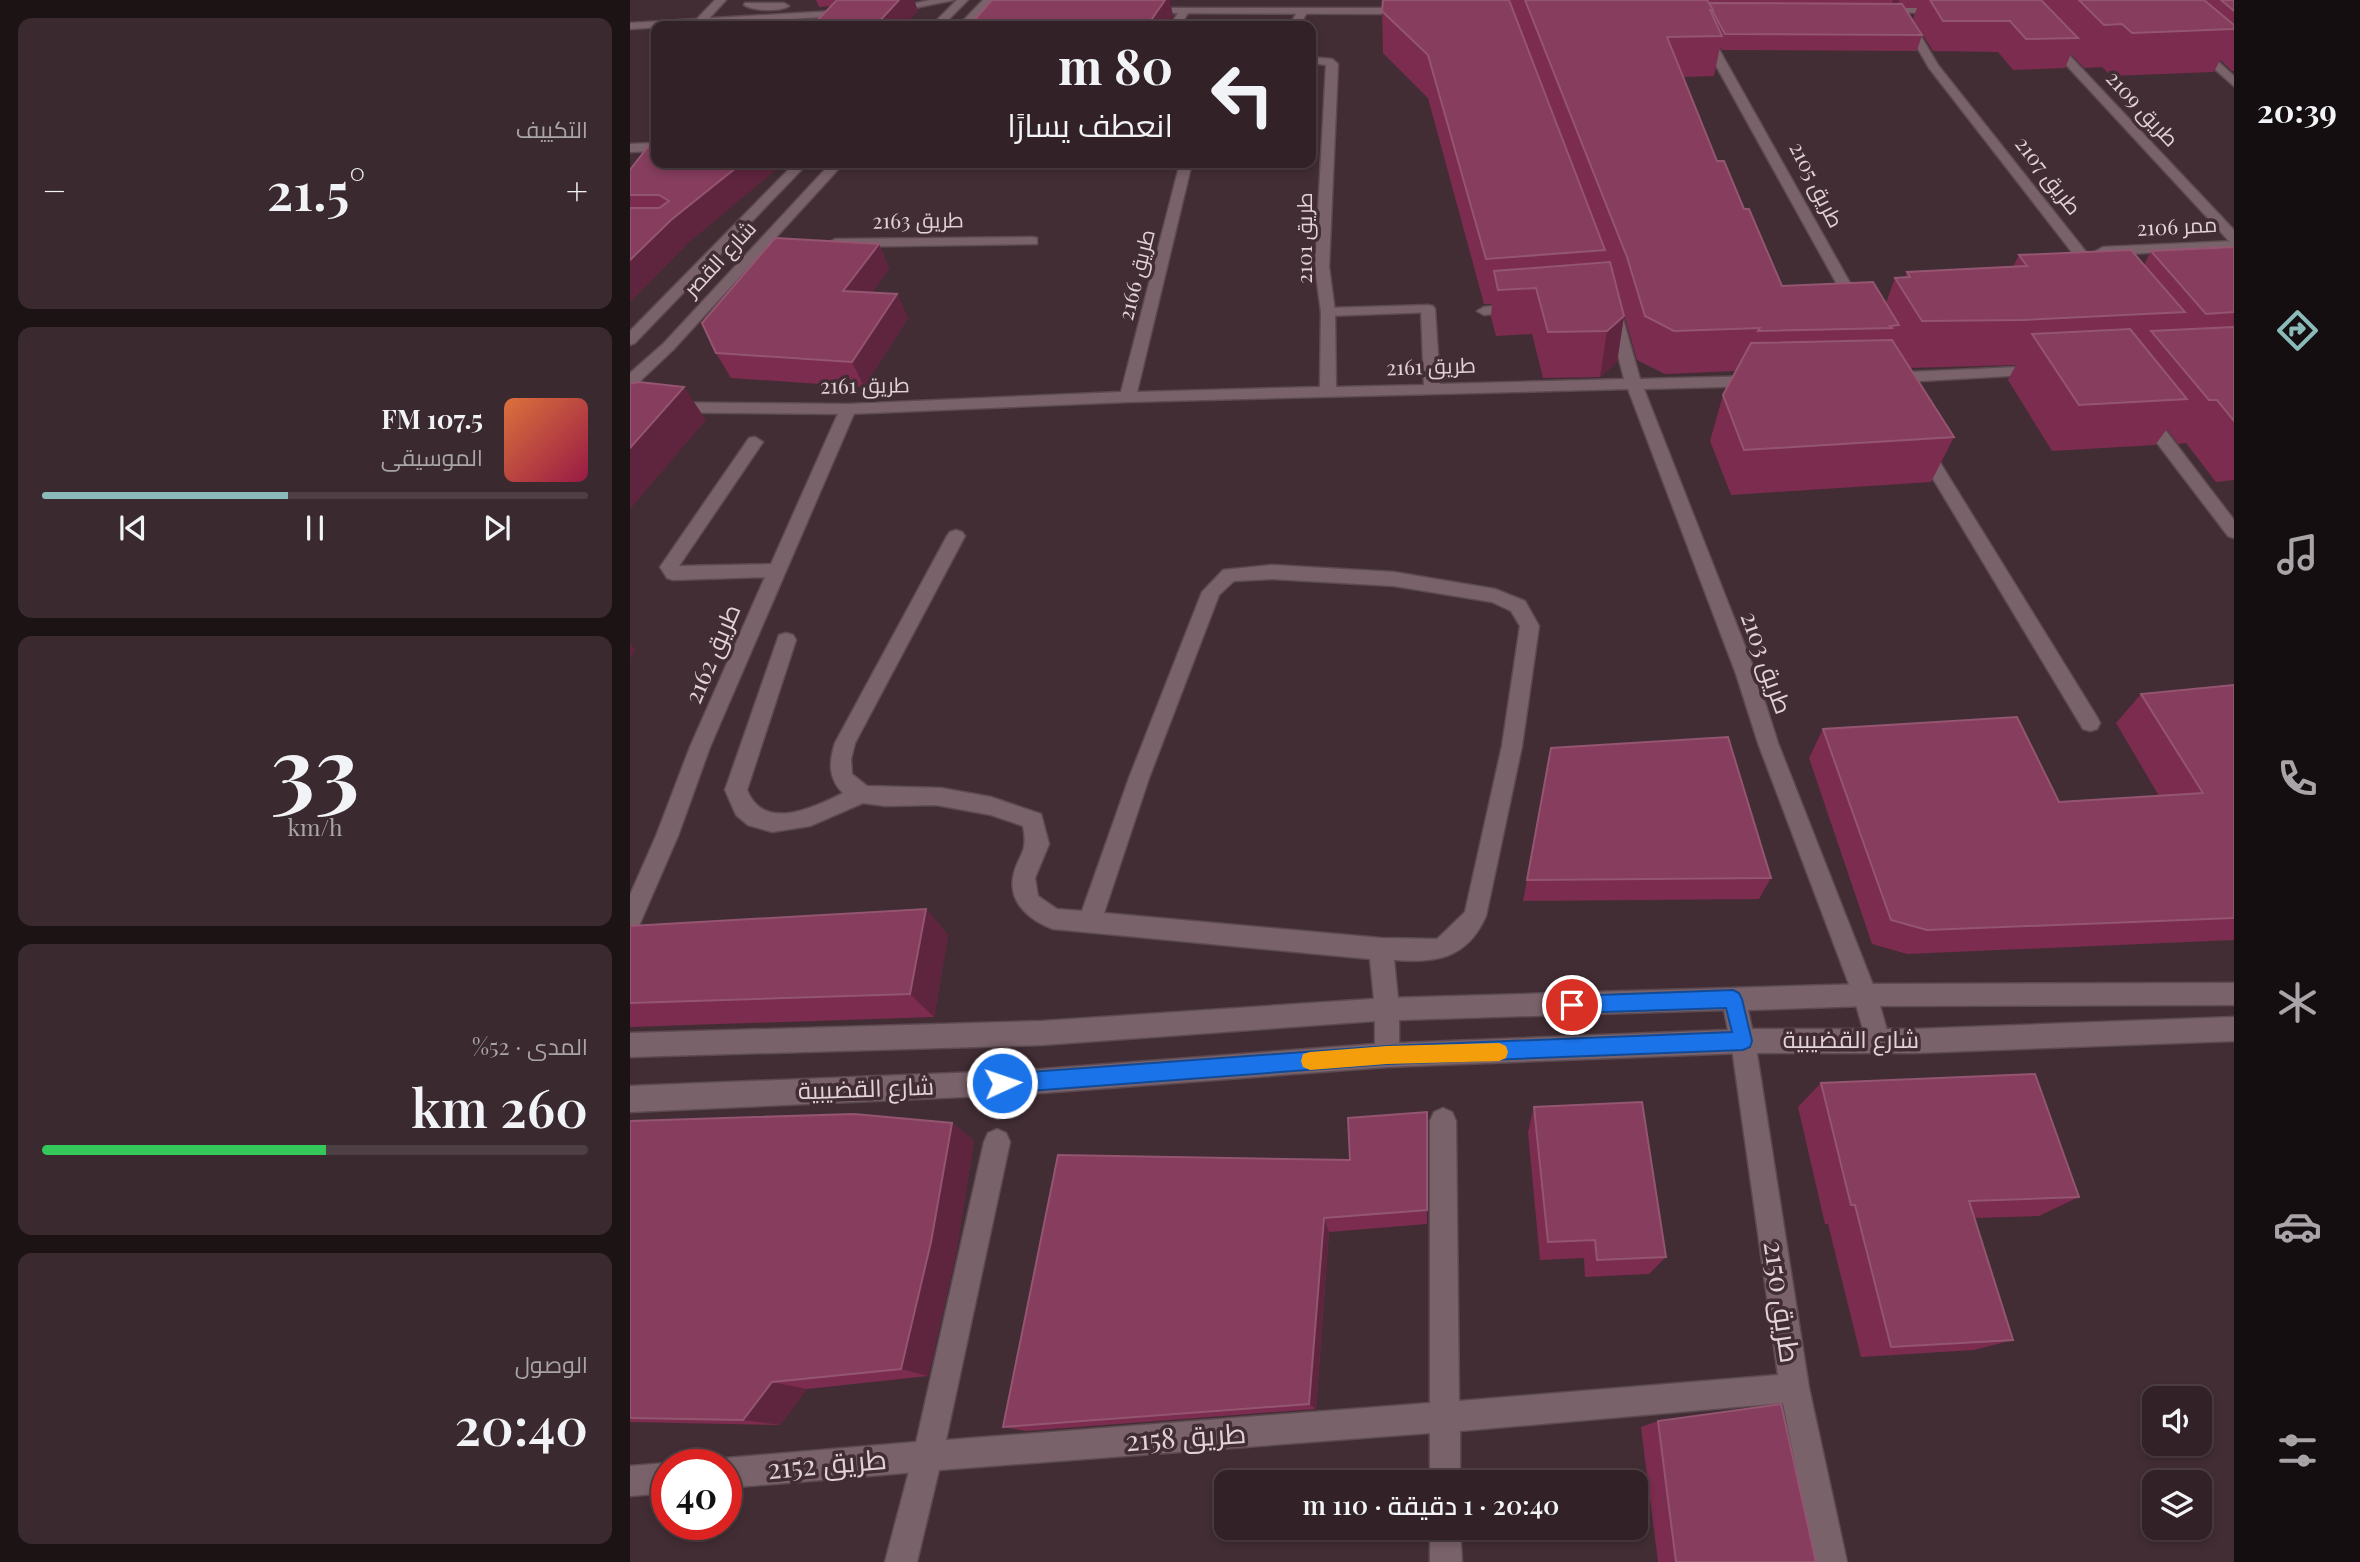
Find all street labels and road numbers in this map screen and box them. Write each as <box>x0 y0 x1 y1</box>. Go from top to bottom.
street label: طريق 2109 <box>2100 64 2186 152</box>
street label: طريق 2107 <box>2009 130 2089 220</box>
street label: طريق 2105 <box>1783 137 1851 232</box>
street label: طريق 2101 <box>1289 192 1318 284</box>
street label: طريق 2163 <box>872 204 964 235</box>
street label: ممر 2106 <box>2136 209 2218 241</box>
street label: شارع القصر <box>675 214 762 304</box>
street label: طريق 2166 <box>1110 226 1161 323</box>
street label: طريق 2161 <box>1386 349 1476 382</box>
street label: طريق 2161 <box>820 369 910 400</box>
street label: طريق 2162 <box>676 599 747 708</box>
street label: طريق 2103 <box>1734 607 1801 718</box>
street label: شارع القضيبية <box>1783 1022 1919 1056</box>
street label: شارع القضيبية <box>797 1069 935 1107</box>
street label: طريق 2150 <box>1757 1238 1810 1365</box>
street label: طريق 2158 <box>1124 1413 1247 1458</box>
street label: طريق 2152 <box>766 1439 888 1486</box>

